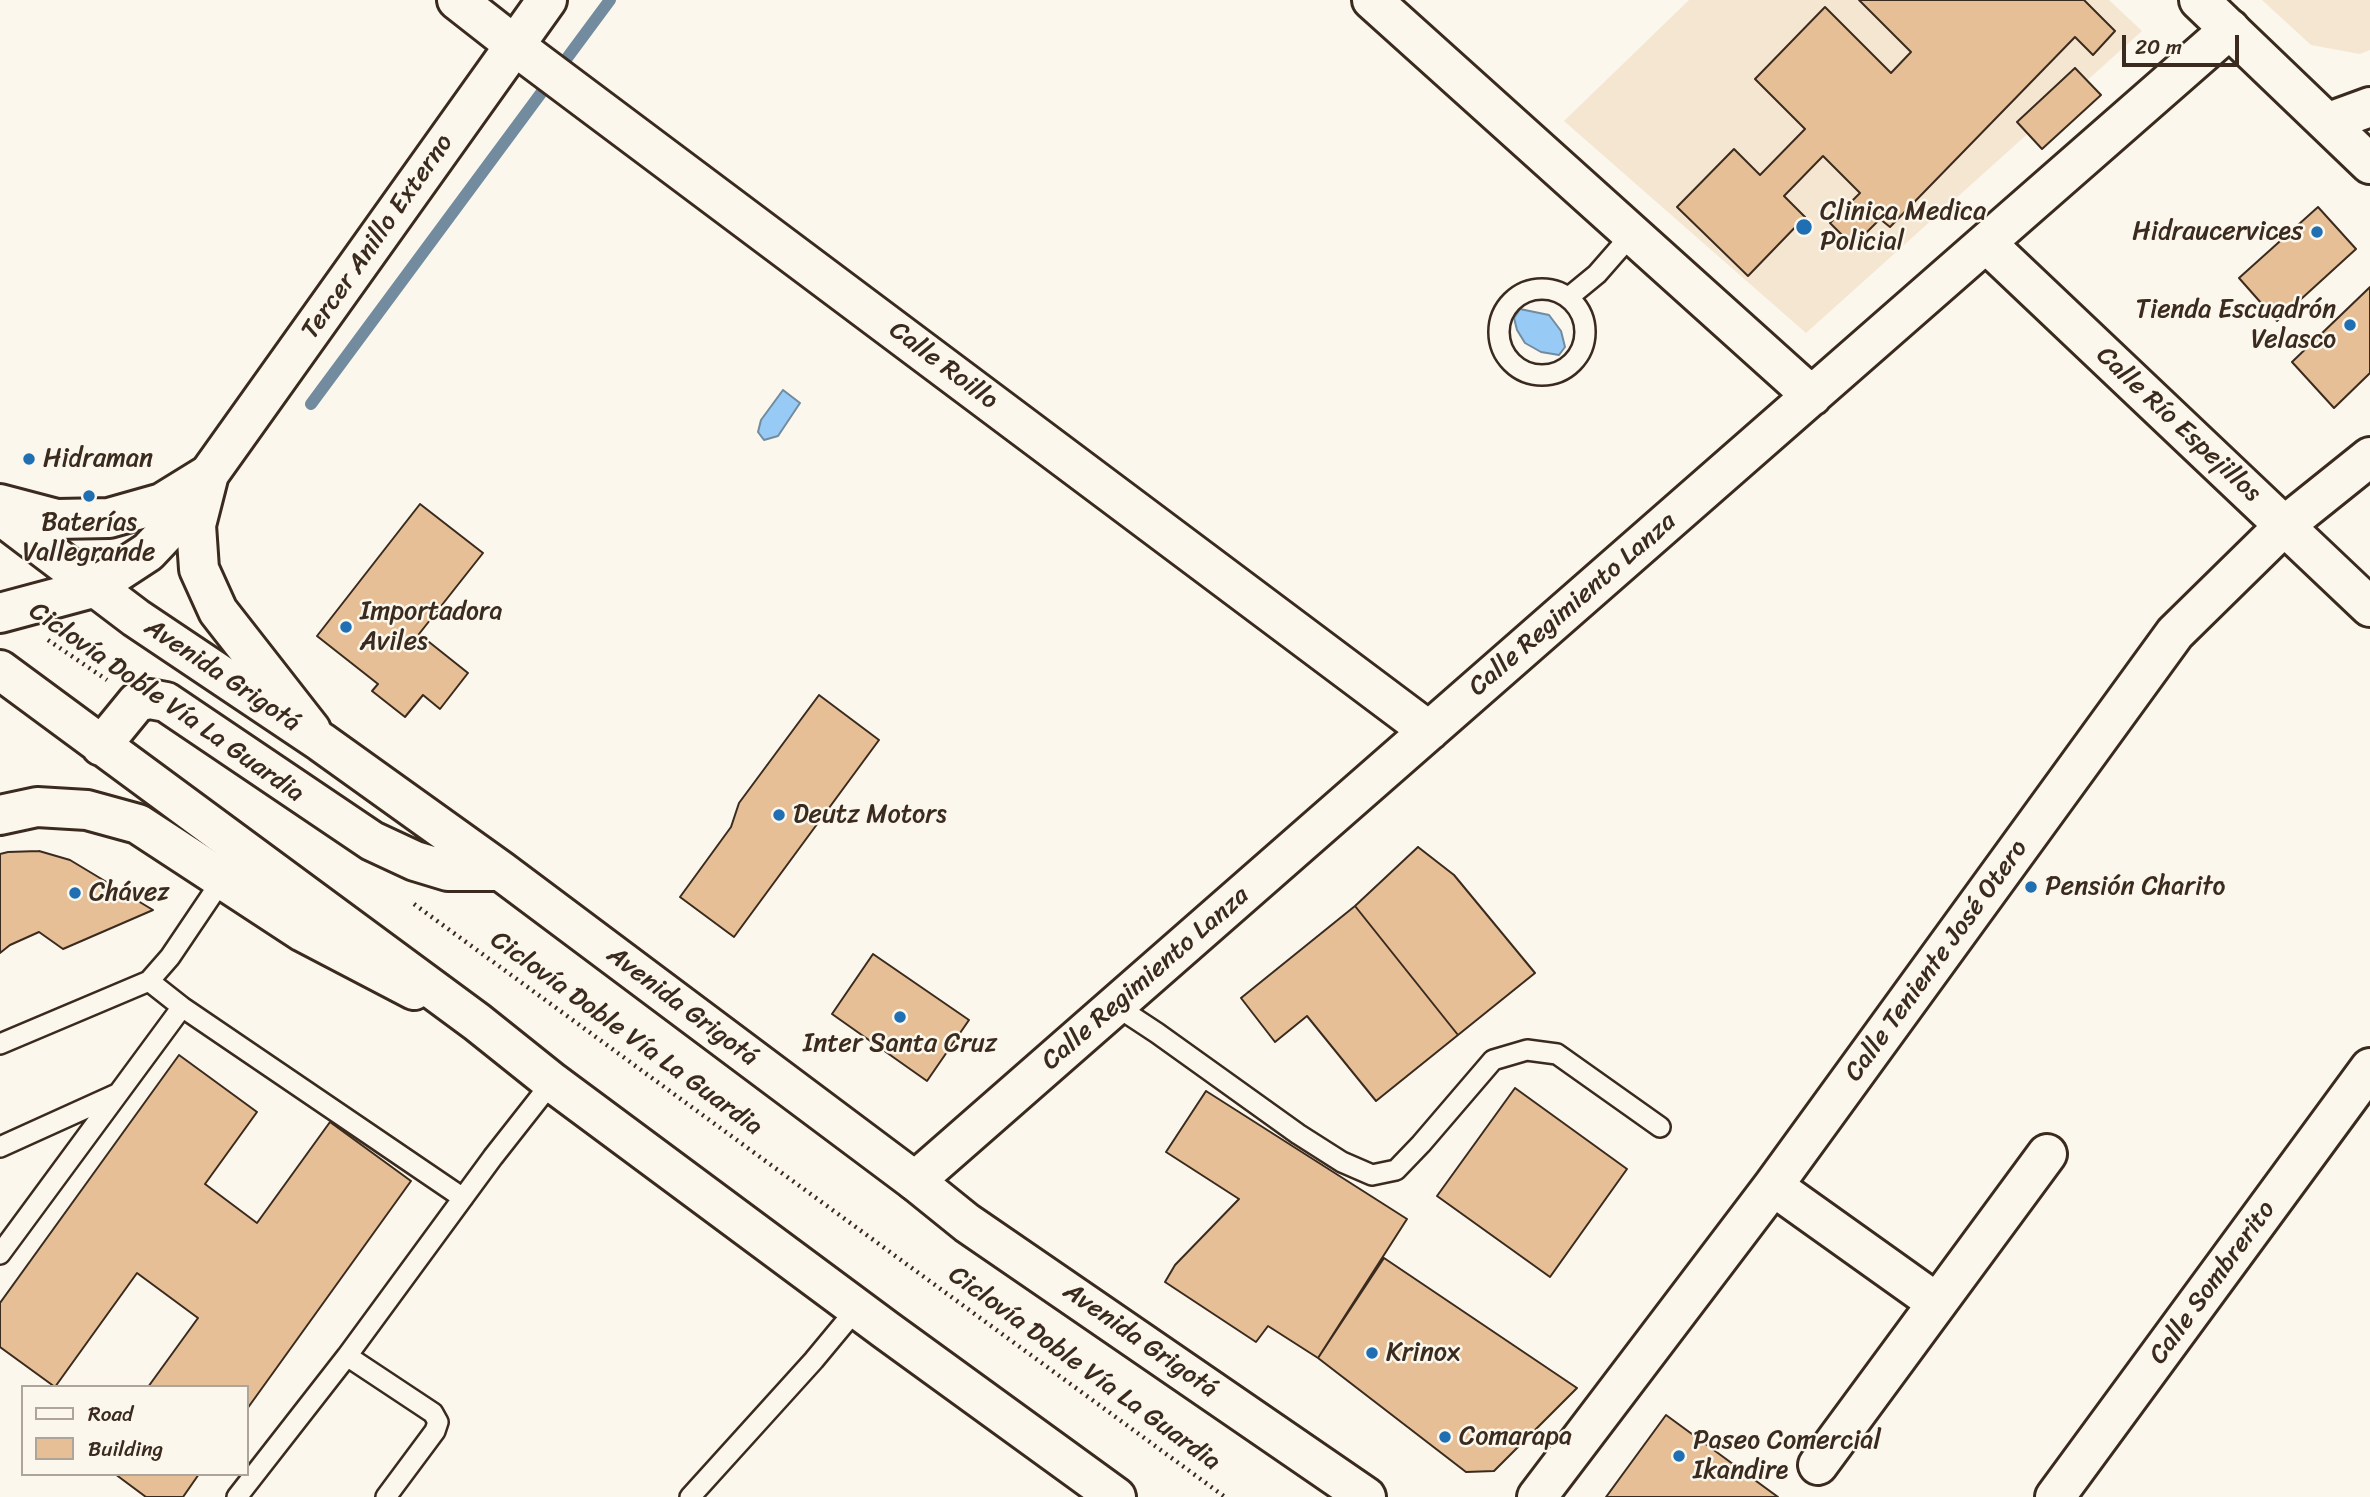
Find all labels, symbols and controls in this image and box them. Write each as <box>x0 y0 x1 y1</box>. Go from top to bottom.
scale bar <box>2125 21 2242 65</box>
text: 20 m <box>2135 28 2182 66</box>
street label: Tercer Anillo Externo <box>295 128 461 346</box>
place label: Clinica Medica Policial <box>1820 196 1986 258</box>
place label: Hidraucervices <box>2132 216 2303 248</box>
marker: Clinica Medica Policial <box>1794 217 1814 237</box>
marker: Hidraucervices <box>2309 224 2325 240</box>
place label: Tienda Escuadrón Velasco <box>2136 294 2336 356</box>
street label: Calle Roillo <box>882 315 1004 417</box>
marker: Tienda Escuadrón Velasco <box>2342 317 2358 333</box>
street label: Calle Río Espejillos <box>2089 341 2267 509</box>
place label: Hidraman <box>43 443 153 475</box>
marker: Hidraman <box>21 451 37 467</box>
marker: Baterías Vallegrande <box>81 488 97 504</box>
place label: Baterías Vallegrande <box>23 507 155 568</box>
street label: Calle Regimiento Lanza <box>1463 507 1683 703</box>
street label: Ciclovía Doble Vía La Guardia <box>22 596 310 810</box>
place label: Importadora Aviles <box>360 596 503 658</box>
street label: Avenida Grigotá <box>138 612 306 740</box>
marker: Importadora Aviles <box>338 619 354 635</box>
place label: Deutz Motors <box>793 799 947 831</box>
marker: Deutz Motors <box>771 807 787 823</box>
street label: Calle Teniente José Otero <box>1839 834 2035 1088</box>
place label: Pensión Charito <box>2045 871 2225 903</box>
place label: Chávez <box>89 877 170 909</box>
marker: Pensión Charito <box>2023 879 2039 895</box>
street label: Calle Regimiento Lanza <box>1036 881 1256 1077</box>
marker: Chávez <box>67 885 83 901</box>
street label: Ciclovía Doble Vía La Guardia <box>484 925 768 1143</box>
street label: Avenida Grigotá <box>600 940 764 1074</box>
marker: Inter Santa Cruz <box>892 1009 908 1025</box>
place label: Inter Santa Cruz <box>803 1028 997 1060</box>
street label: Calle Sombrerito <box>2143 1195 2283 1371</box>
street label: Ciclovía Doble Vía La Guardia <box>942 1260 1226 1478</box>
street label: Avenida Grigotá <box>1057 1276 1223 1406</box>
place label: Krinox <box>1386 1337 1460 1369</box>
marker: Krinox <box>1364 1345 1380 1361</box>
legend <box>21 1385 248 1476</box>
text: Road <box>88 1395 133 1433</box>
place label: Comarapa <box>1459 1421 1572 1453</box>
place label: Paseo Comercial Ikandire <box>1693 1425 1881 1486</box>
marker: Comarapa <box>1437 1429 1453 1445</box>
text: Building <box>88 1430 163 1468</box>
marker: Paseo Comercial Ikandire <box>1671 1448 1687 1464</box>

